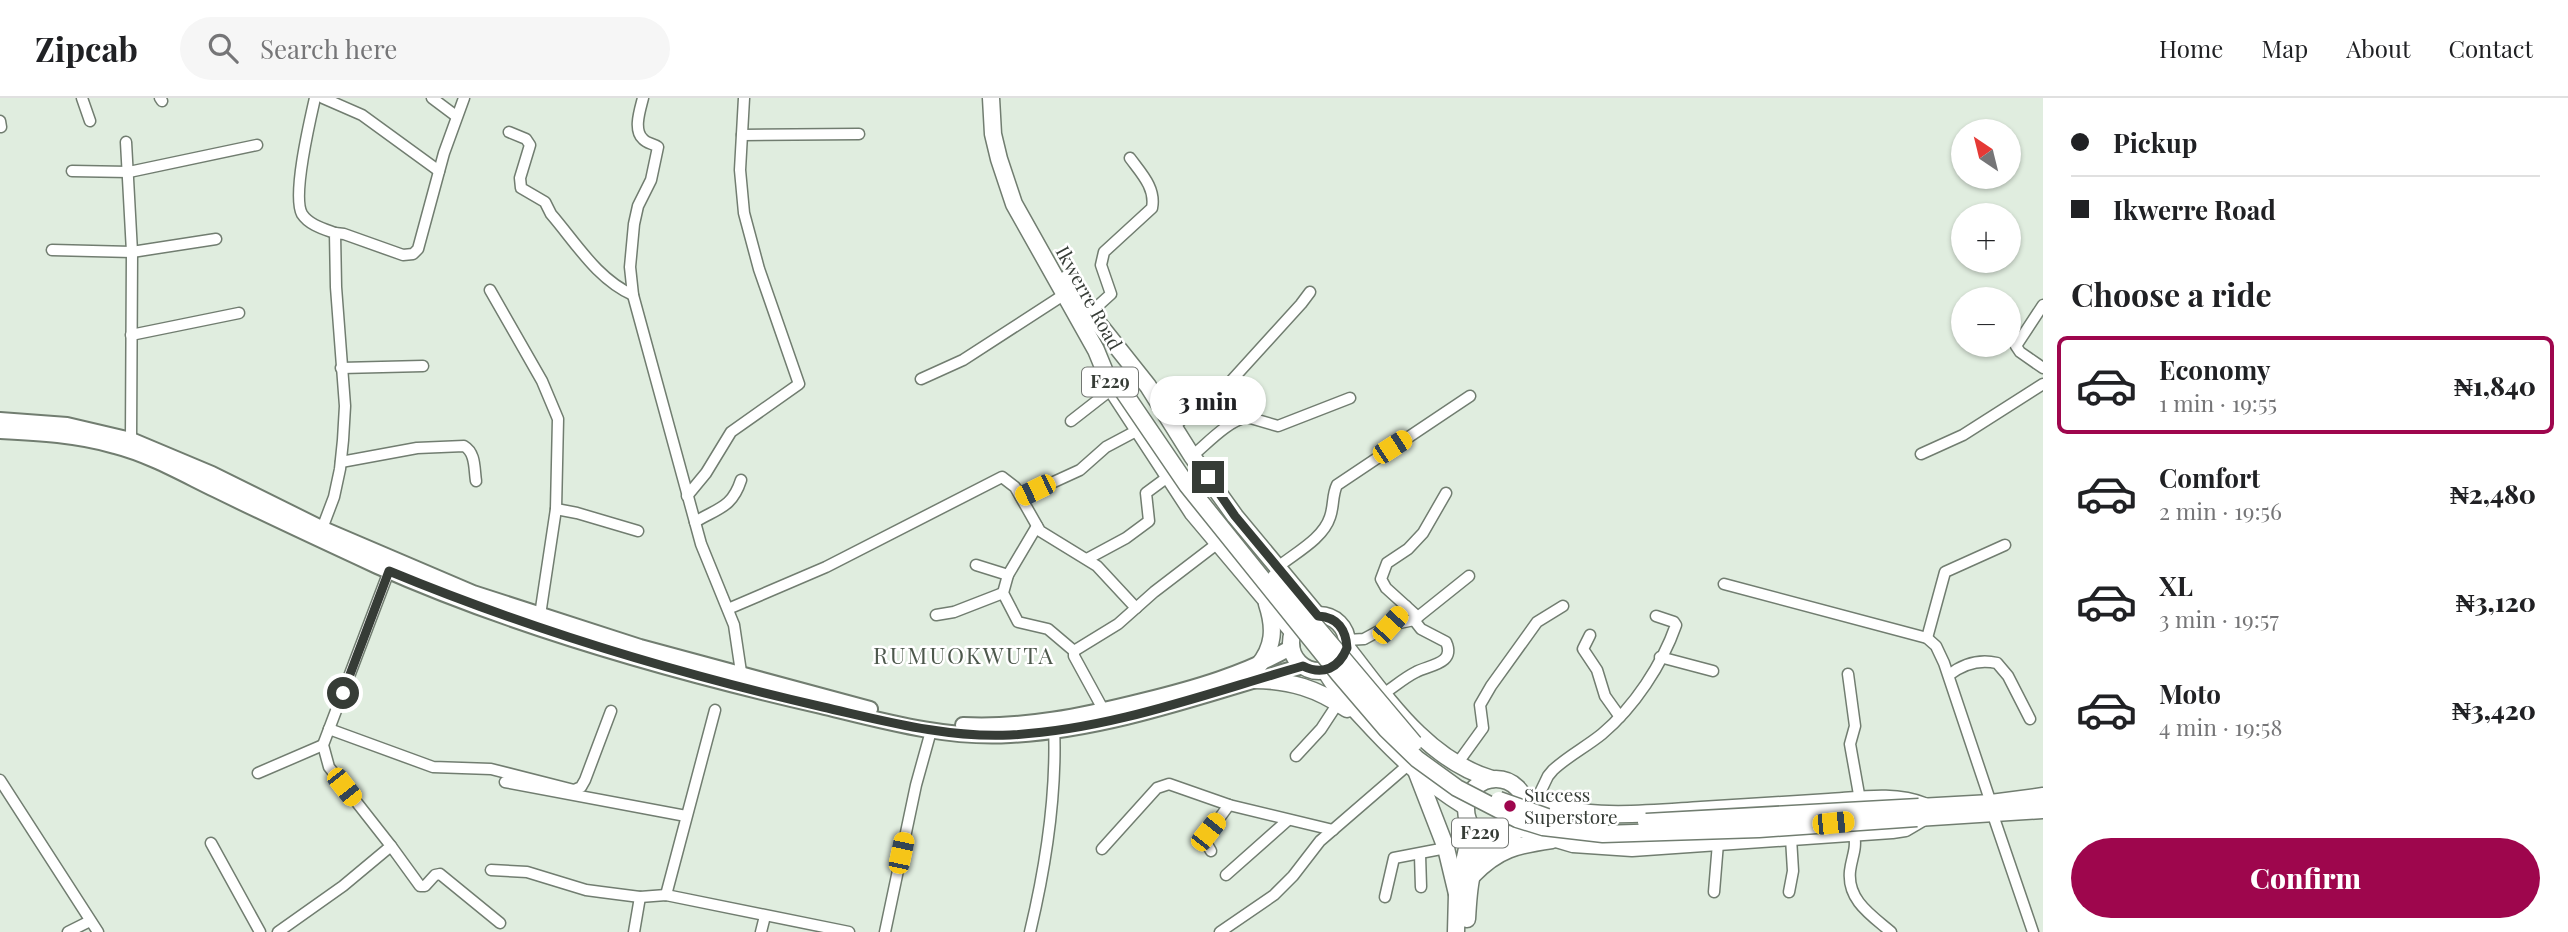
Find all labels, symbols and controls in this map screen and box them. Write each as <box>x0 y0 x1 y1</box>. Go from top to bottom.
search box <box>180 17 670 80</box>
text: Zipcab <box>35 26 138 70</box>
icon: search <box>204 29 242 67</box>
text: Search here <box>260 31 397 66</box>
text: Home <box>2159 32 2223 64</box>
text: Map <box>2261 32 2308 64</box>
text: About <box>2346 32 2410 64</box>
text: Contact <box>2448 32 2533 64</box>
north arrow <box>1951 119 2021 189</box>
map controls <box>1951 119 2021 357</box>
text: Pickup <box>2113 125 2197 160</box>
text: Ikwerre Road <box>2113 192 2276 227</box>
button: + <box>1951 203 2021 273</box>
street label: Ikwerre Road <box>1051 241 1129 354</box>
text: Choose a ride <box>2071 272 2272 315</box>
button: − <box>1951 287 2021 357</box>
text: Economy <box>2159 352 2270 387</box>
icon: car <box>2075 354 2138 417</box>
road number: F229 <box>1082 368 1138 396</box>
text: ₦1,840 <box>2454 368 2536 403</box>
callout: 3 min <box>1150 376 1266 424</box>
text: 3 min <box>1178 385 1238 416</box>
text: 1 min · 19:55 <box>2159 387 2277 418</box>
car <box>1369 427 1416 467</box>
text: Comfort <box>2159 460 2260 495</box>
route end <box>1192 461 1224 493</box>
icon: car <box>2075 462 2138 525</box>
car <box>1012 471 1059 509</box>
text: ₦2,480 <box>2450 476 2536 511</box>
text: 2 min · 19:56 <box>2159 495 2282 526</box>
text: XL <box>2159 568 2193 603</box>
icon: car <box>2075 570 2138 633</box>
text: ₦3,120 <box>2456 584 2536 619</box>
car <box>1369 602 1412 648</box>
text: 3 min · 19:57 <box>2159 603 2279 634</box>
district label: RUMUOKWUTA <box>873 639 1055 670</box>
text: Moto <box>2159 676 2221 711</box>
route start <box>327 677 359 709</box>
icon: car <box>2075 678 2138 741</box>
text: ₦3,420 <box>2452 692 2536 727</box>
text: 4 min · 19:58 <box>2159 711 2282 742</box>
car <box>323 764 366 810</box>
place label: Success Superstore <box>1524 781 1618 829</box>
marker: Success Superstore <box>1502 798 1518 814</box>
car <box>1187 809 1230 855</box>
car <box>1812 810 1855 836</box>
road number: F229 <box>1452 818 1508 848</box>
car <box>887 830 916 876</box>
button: Confirm <box>2071 838 2540 918</box>

